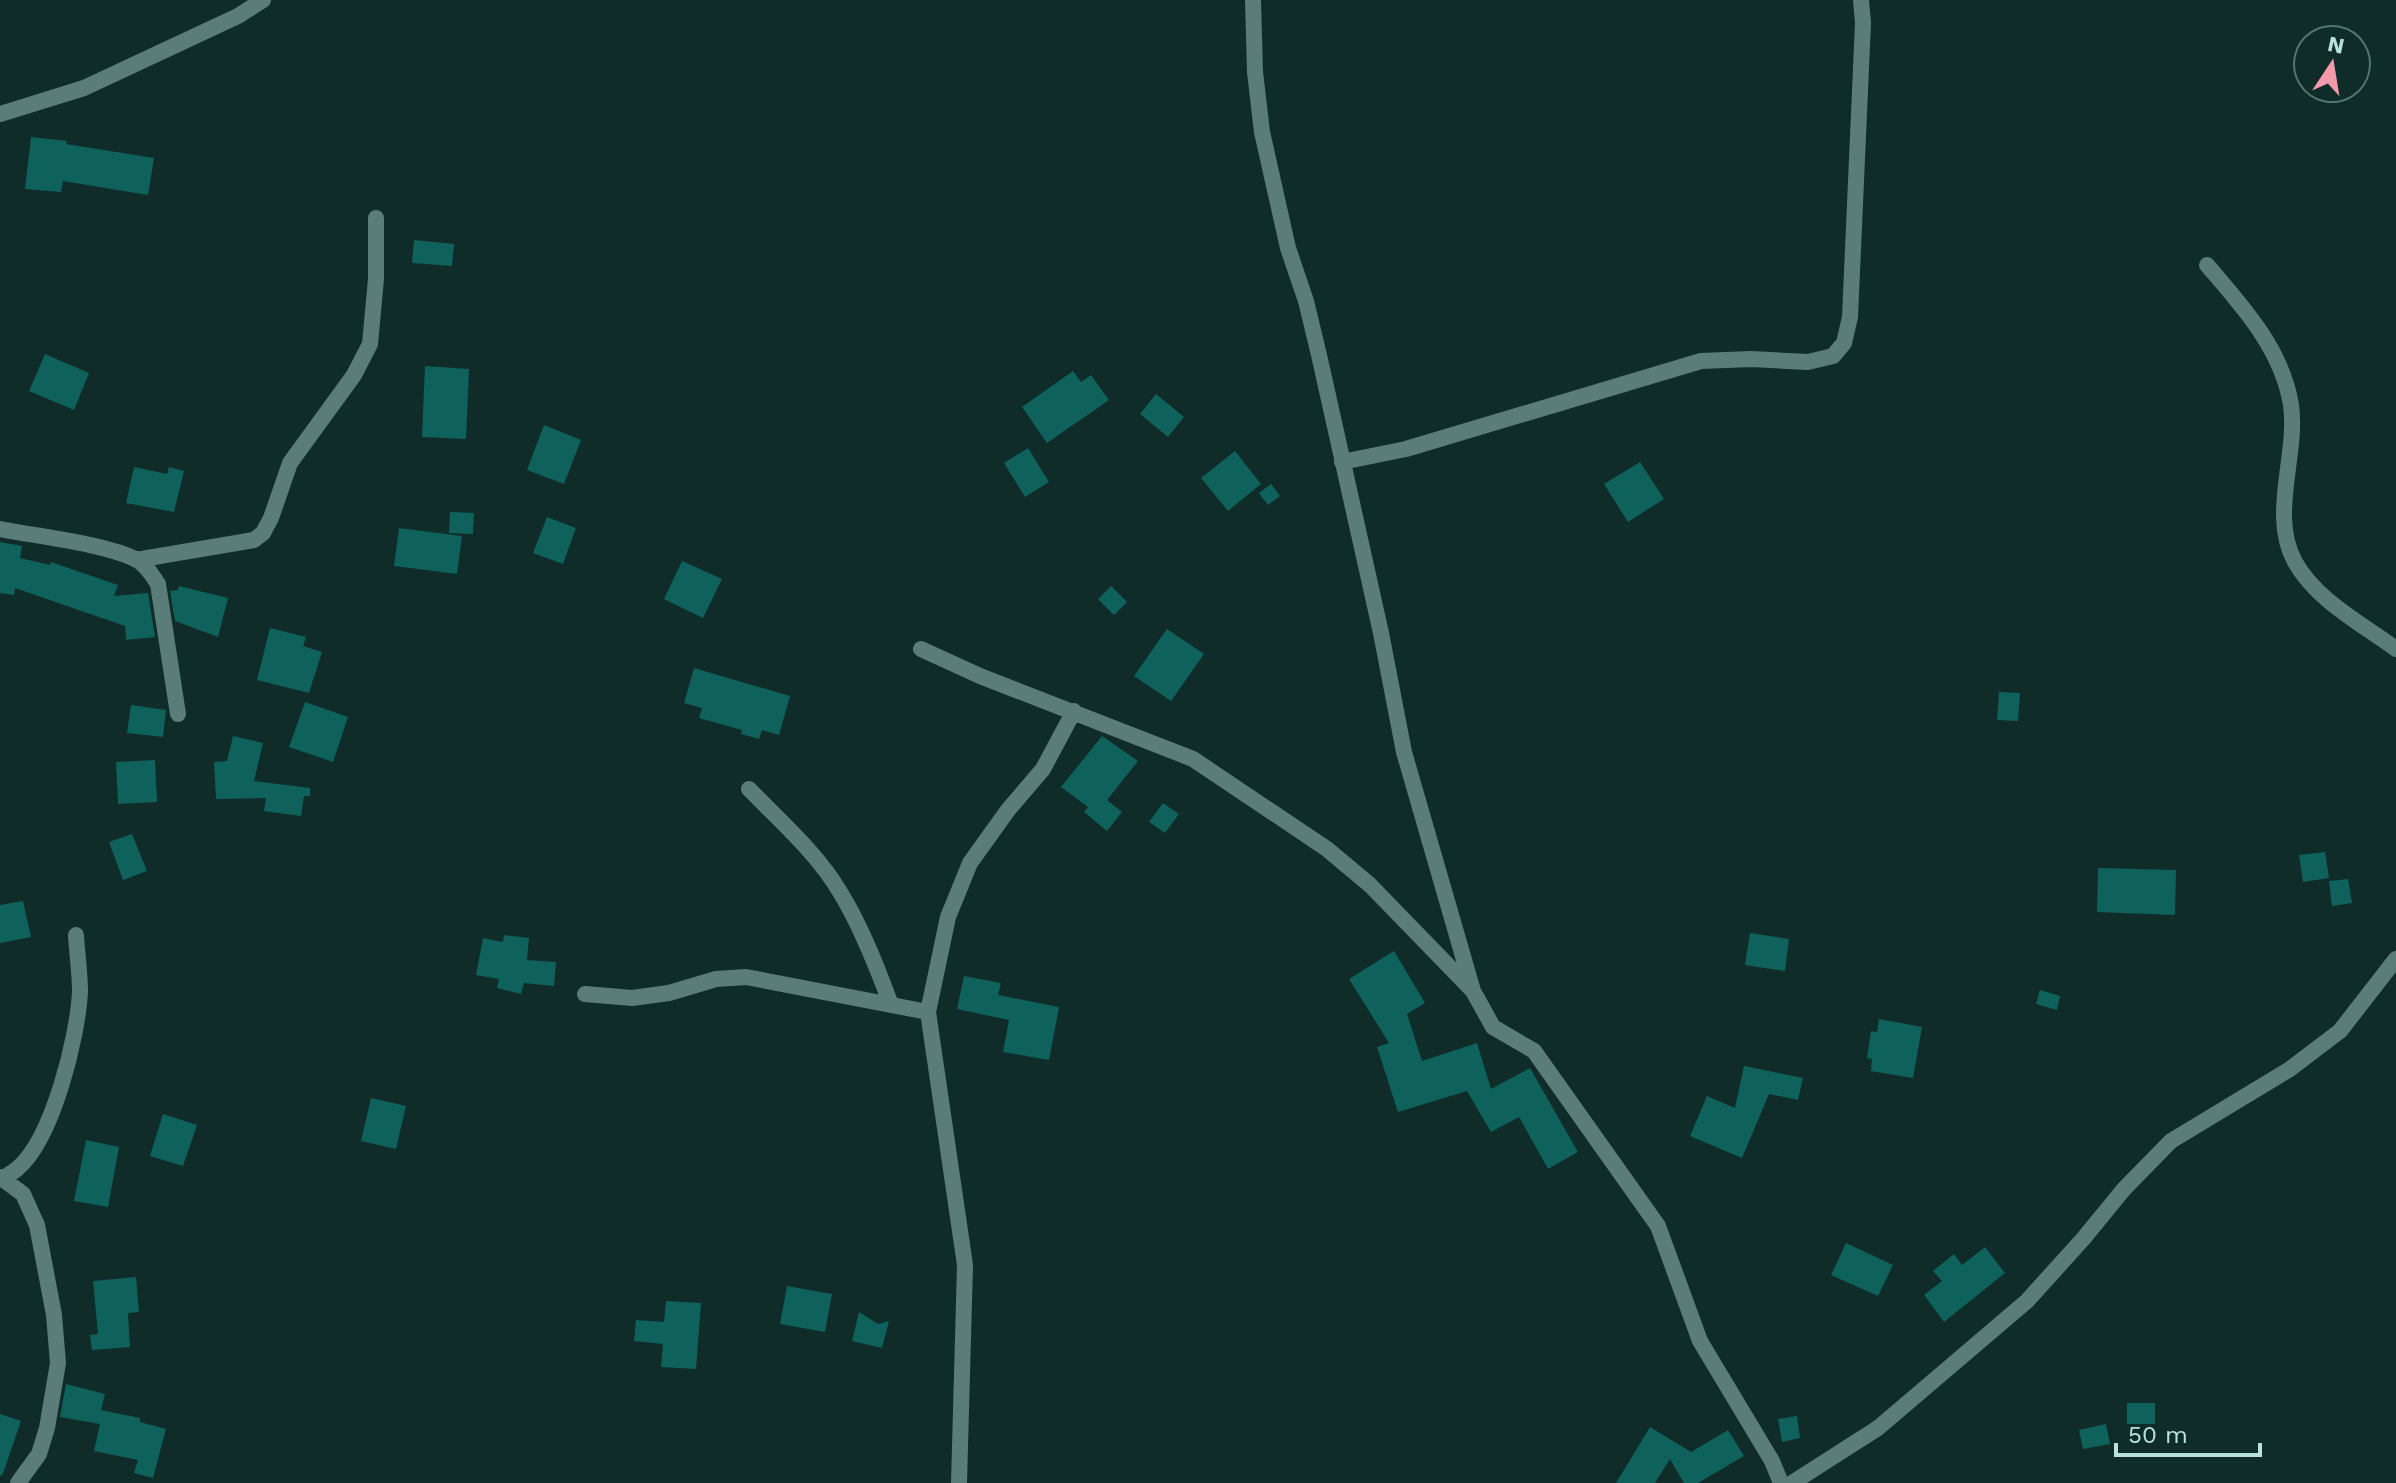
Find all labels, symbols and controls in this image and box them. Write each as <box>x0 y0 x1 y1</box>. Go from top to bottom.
north arrow <box>2292 24 2372 104</box>
text: N <box>2325 31 2347 59</box>
scale bar <box>2116 1407 2260 1457</box>
text: 50 m <box>2128 1421 2188 1449</box>

